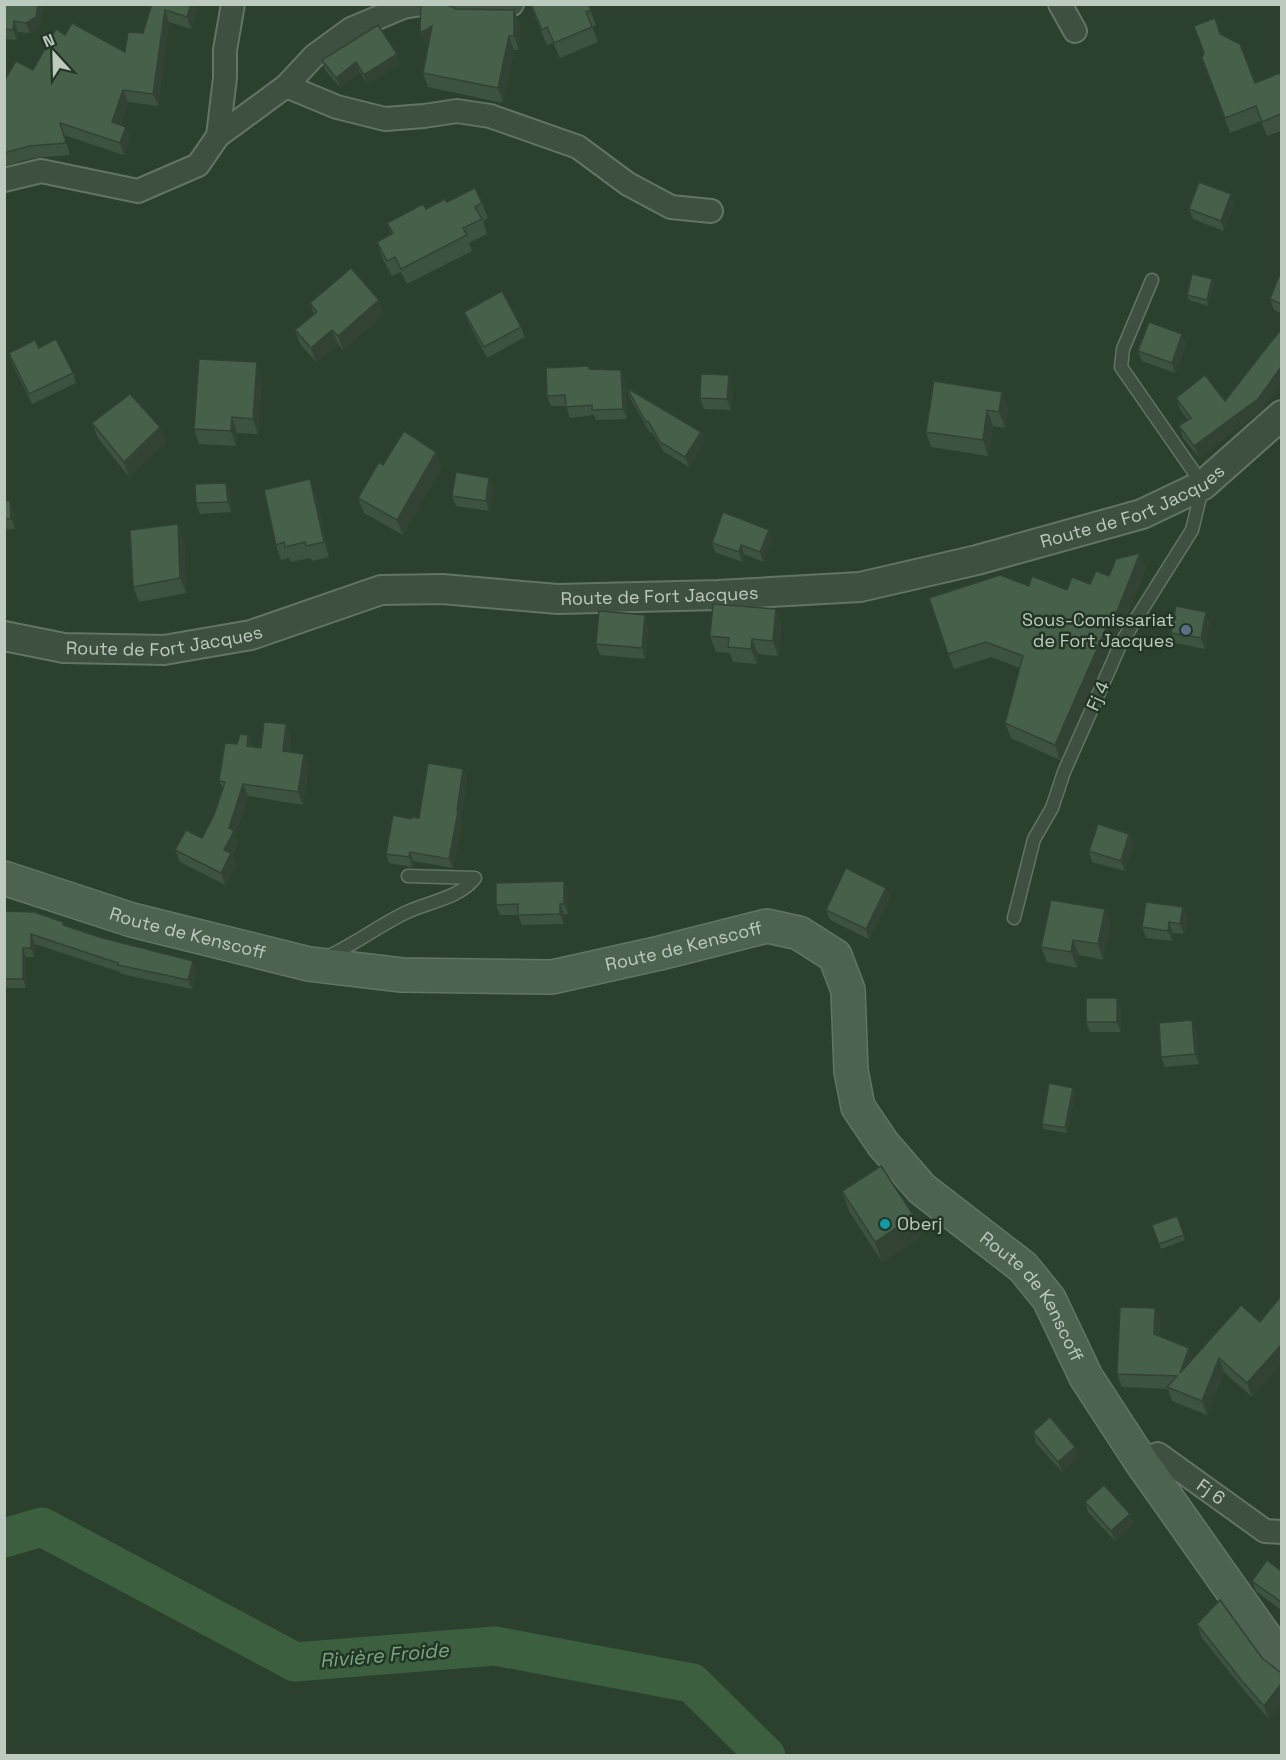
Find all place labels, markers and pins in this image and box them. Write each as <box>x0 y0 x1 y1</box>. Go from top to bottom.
place label: Sous-Comissariat de Fort Jacques <box>1022 608 1174 652</box>
marker: Sous-Comissariat de Fort Jacques <box>1179 623 1193 637</box>
place label: Oberj <box>897 1212 943 1235</box>
marker: Oberj <box>878 1217 892 1231</box>

